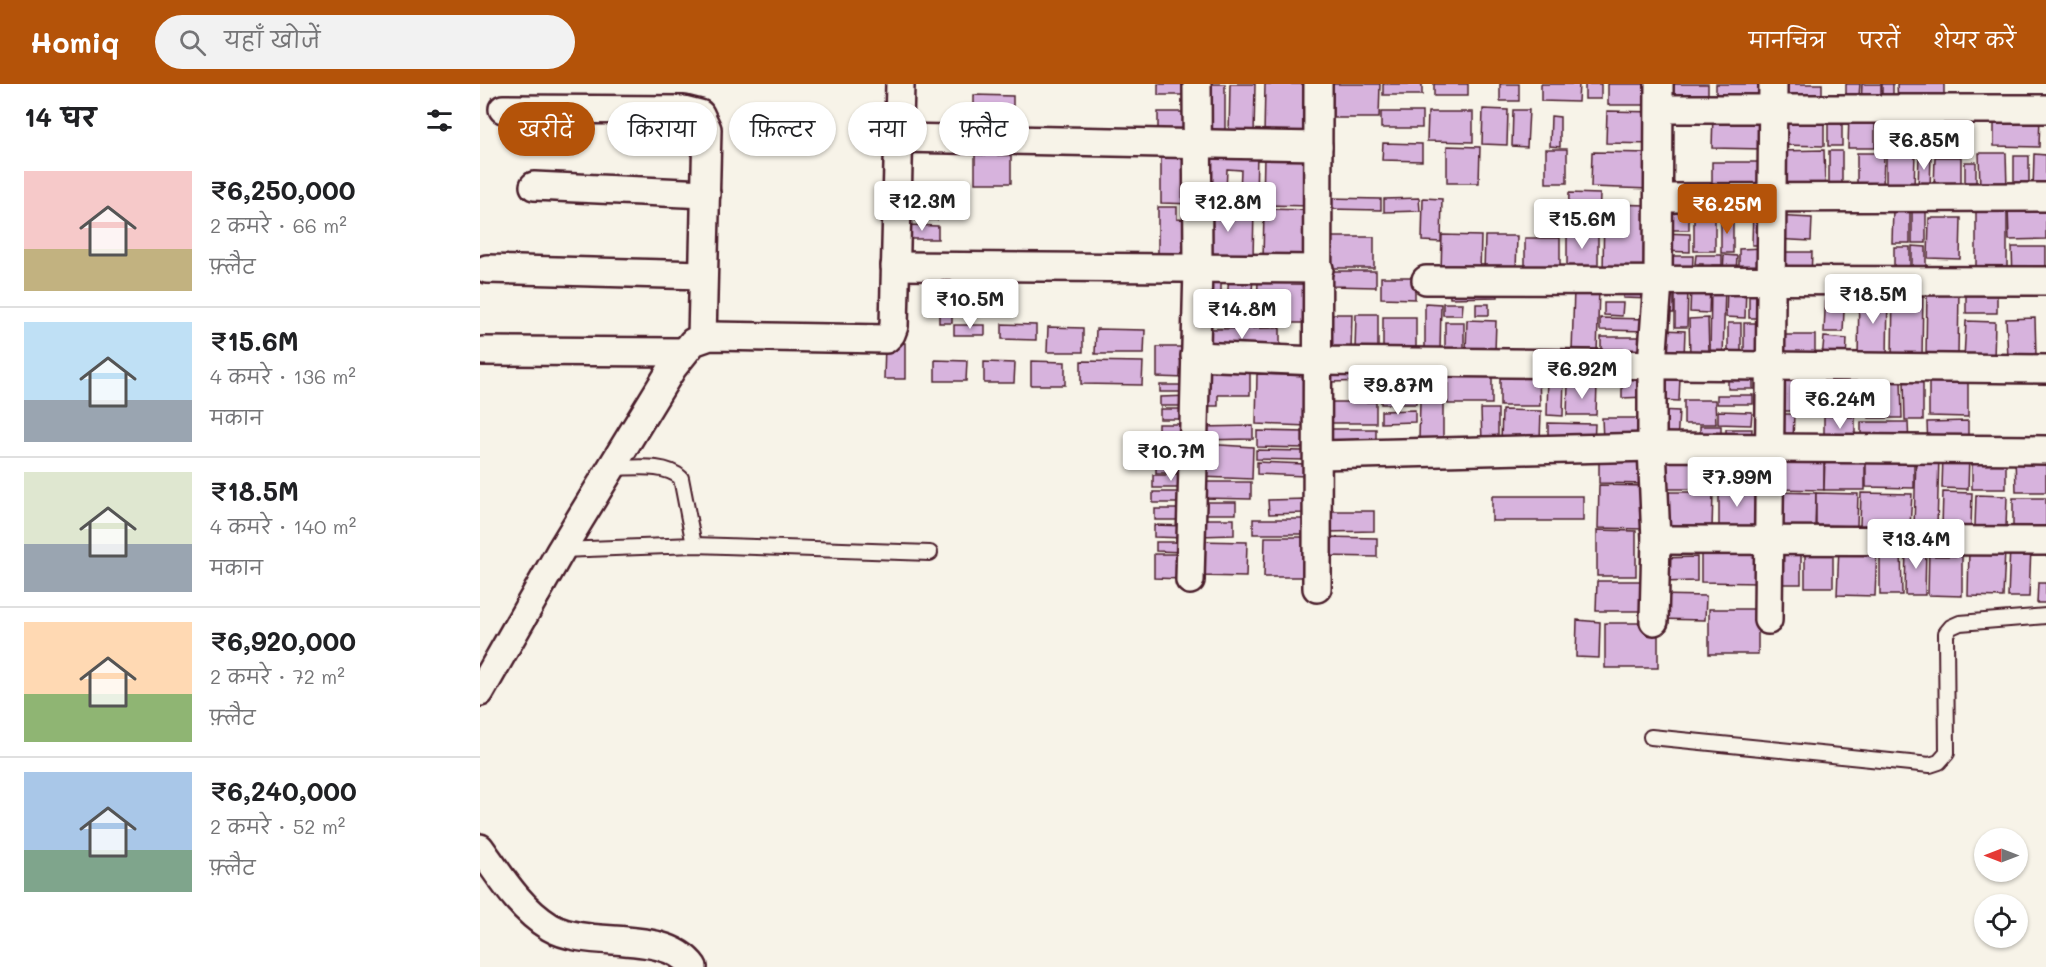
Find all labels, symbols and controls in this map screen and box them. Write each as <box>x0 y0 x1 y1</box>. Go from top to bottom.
search box <box>155 15 575 69</box>
text: Homiq <box>30 24 119 60</box>
text: यहाँ खोजें <box>224 25 320 54</box>
icon: search <box>176 26 209 59</box>
text: मानचित्र <box>1749 26 1826 53</box>
text: परतें <box>1859 26 1900 53</box>
text: शेयर करें <box>1933 26 2016 53</box>
text: 14 घर <box>24 100 96 134</box>
chip: खरीदें <box>498 102 595 156</box>
chip: किराया <box>607 102 717 156</box>
chip: फ़िल्टर <box>729 102 836 156</box>
chip: नया <box>848 102 927 156</box>
chip: फ़्लैट <box>939 102 1029 156</box>
icon: filters <box>423 104 456 137</box>
pin: ₹6.85M <box>1875 120 1973 171</box>
text: ₹6.85M <box>1888 126 1960 152</box>
text: ₹6,250,000 <box>210 173 356 207</box>
pin: ₹12.3M <box>873 181 971 232</box>
pin: ₹12.8M <box>1179 182 1277 233</box>
pin: ₹6.25M <box>1678 184 1776 235</box>
text: ₹12.3M <box>888 187 956 213</box>
text: ₹12.8M <box>1194 188 1262 214</box>
text: ₹6.25M <box>1692 190 1762 216</box>
icon: home <box>72 195 144 267</box>
pin: ₹15.6M <box>1533 199 1631 250</box>
text: ₹15.6M <box>1548 205 1616 231</box>
text: 2 कमरे · 66 m² <box>210 212 347 238</box>
text: फ़्लैट <box>210 253 256 279</box>
pin: ₹18.5M <box>1824 274 1922 325</box>
pin: ₹10.5M <box>921 279 1019 330</box>
text: ₹18.5M <box>1839 280 1907 306</box>
text: ₹10.5M <box>936 285 1004 311</box>
pin: ₹14.8M <box>1193 289 1291 340</box>
text: ₹14.8M <box>1207 295 1277 321</box>
text: ₹15.6M <box>210 324 299 358</box>
icon: home <box>72 346 144 418</box>
pin: ₹6.92M <box>1533 349 1631 400</box>
text: ₹6.92M <box>1547 355 1617 381</box>
text: 4 कमरे · 136 m² <box>210 363 356 389</box>
pin: ₹9.87M <box>1349 365 1447 416</box>
text: ₹9.87M <box>1362 371 1434 397</box>
pin: ₹6.24M <box>1791 379 1889 430</box>
text: ₹6.24M <box>1804 385 1876 411</box>
text: मकान <box>210 404 263 430</box>
pin: ₹10.7M <box>1122 431 1220 482</box>
text: ₹10.7M <box>1137 437 1205 463</box>
pin: ₹7.99M <box>1688 457 1786 508</box>
text: ₹7.99M <box>1702 463 1772 489</box>
text: ₹18.5M <box>210 474 299 508</box>
icon: home <box>72 496 144 568</box>
text: 4 कमरे · 140 m² <box>210 513 356 539</box>
pin: ₹13.4M <box>1867 519 1965 570</box>
text: ₹13.4M <box>1881 525 1951 551</box>
text: मकान <box>210 554 263 580</box>
text: ₹6,920,000 <box>210 624 356 658</box>
icon: home <box>72 646 144 718</box>
text: 2 कमरे · 72 m² <box>210 663 345 689</box>
text: फ़्लैट <box>210 704 256 730</box>
text: ₹6,240,000 <box>210 774 357 808</box>
icon: home <box>72 796 144 868</box>
text: 2 कमरे · 52 m² <box>210 813 345 839</box>
north arrow <box>1974 828 2028 882</box>
map controls <box>1974 828 2028 948</box>
text: फ़्लैट <box>210 854 256 880</box>
button: locate <box>1974 894 2028 948</box>

